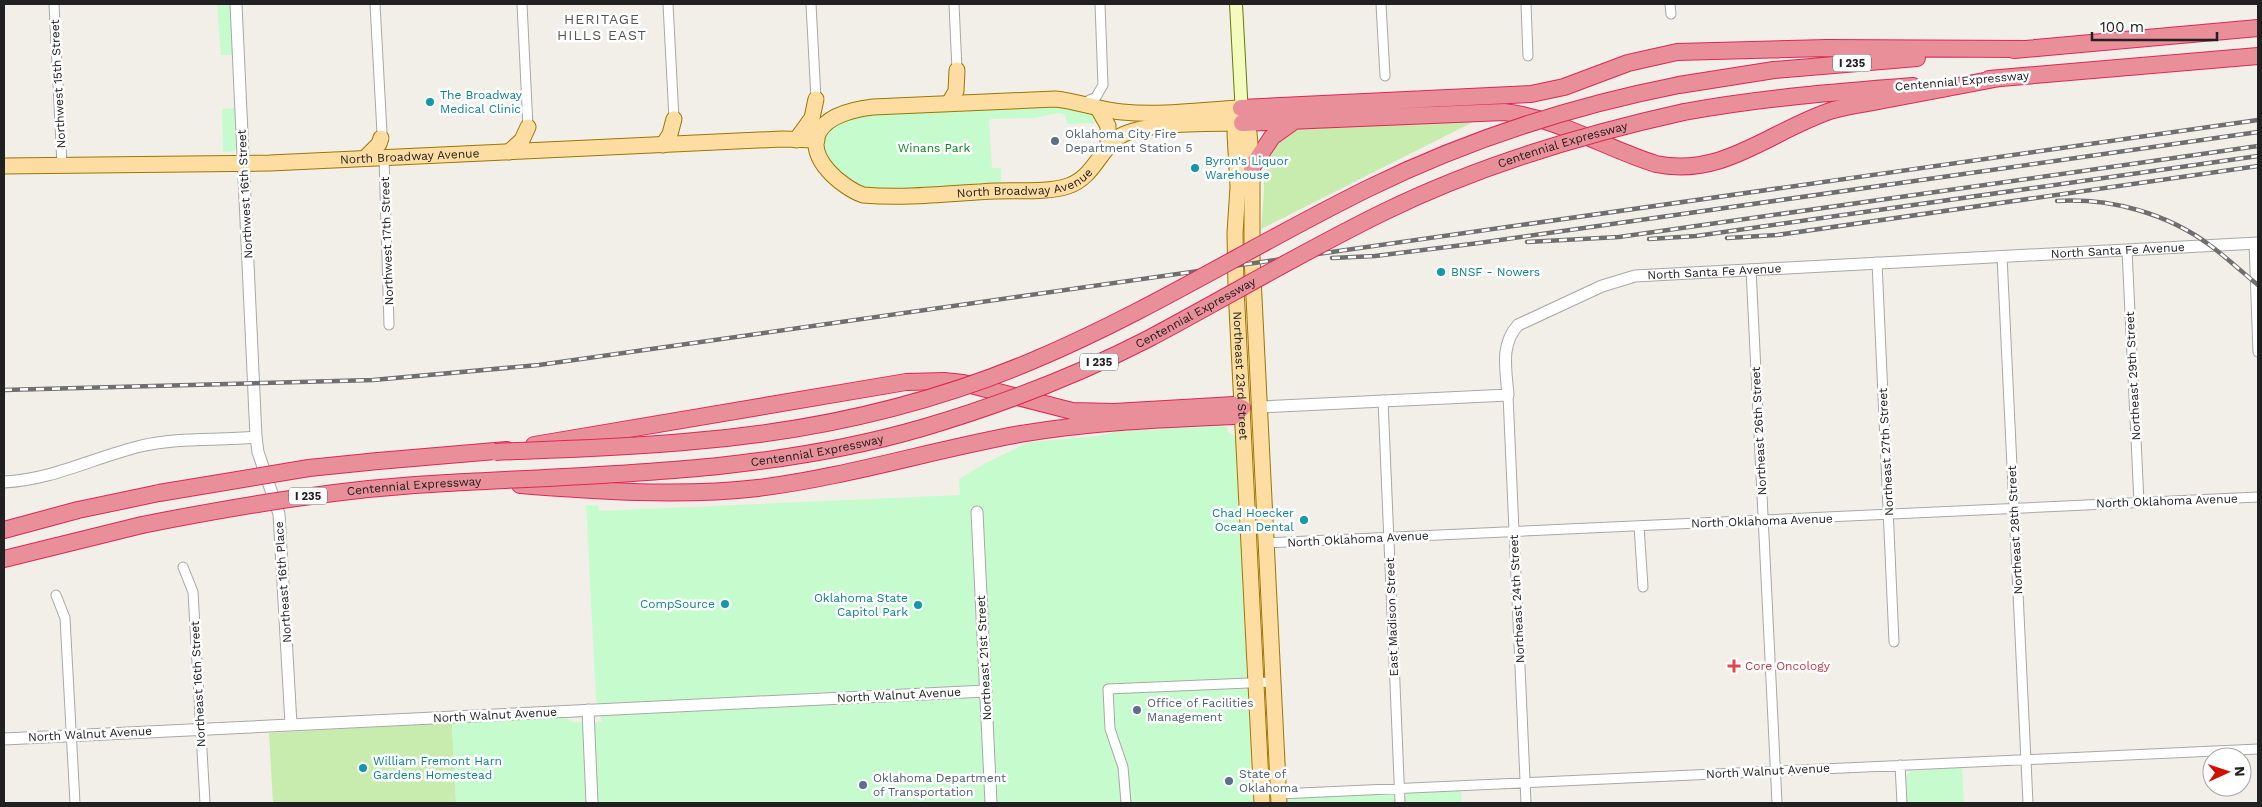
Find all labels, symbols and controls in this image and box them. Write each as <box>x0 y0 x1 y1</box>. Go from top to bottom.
scale bar <box>2092 10 2217 42</box>
district label: HERITAGE HILLS EAST <box>557 11 647 43</box>
text: 100 m <box>2100 18 2144 36</box>
street label: Northwest 15th Street <box>48 19 68 149</box>
road number: I 235 <box>1833 54 1871 72</box>
street label: Centennial Expressway <box>1894 68 2030 94</box>
place label: The Broadway Medical Clinic <box>440 88 523 116</box>
marker: The Broadway Medical Clinic <box>424 96 436 108</box>
street label: Centennial Expressway <box>1496 118 1630 171</box>
place label: Oklahoma City Fire Department Station 5 <box>1065 127 1192 155</box>
street label: Northwest 16th Street <box>235 129 255 259</box>
marker: Oklahoma City Fire Department Station 5 <box>1049 135 1061 147</box>
park label: Winans Park <box>898 141 970 155</box>
street label: North Broadway Avenue <box>340 146 480 167</box>
place label: Byron's Liquor Warehouse <box>1205 154 1289 182</box>
marker: Byron's Liquor Warehouse <box>1189 162 1201 174</box>
street label: North Broadway Avenue <box>956 165 1096 200</box>
street label: Northwest 17th Street <box>378 176 396 306</box>
street label: North Santa Fe Avenue <box>2050 240 2185 261</box>
street label: North Santa Fe Avenue <box>1647 261 1782 282</box>
place label: BNSF - Nowers <box>1451 265 1540 279</box>
marker: BNSF - Nowers <box>1435 266 1447 278</box>
street label: Centennial Expressway <box>1133 274 1259 351</box>
street label: Northeast 23rd Street <box>1230 311 1251 440</box>
street label: Northeast 29th Street <box>2123 311 2143 441</box>
road number: I 235 <box>1080 354 1118 371</box>
street label: Northeast 26th Street <box>1749 366 1769 496</box>
street label: Northeast 27th Street <box>1876 388 1896 516</box>
street label: Centennial Expressway <box>750 431 886 469</box>
street label: Northeast 28th Street <box>2005 465 2025 595</box>
street label: Centennial Expressway <box>346 474 482 498</box>
road number: I 235 <box>289 488 327 504</box>
street label: North Oklahoma Avenue <box>2096 492 2238 510</box>
place label: Chad Hoecker Ocean Dental <box>1212 506 1294 534</box>
street label: North Oklahoma Avenue <box>1691 512 1833 530</box>
marker: Chad Hoecker Ocean Dental <box>1298 514 1310 526</box>
street label: Northeast 16th Place <box>272 521 294 643</box>
street label: North Oklahoma Avenue <box>1287 528 1429 550</box>
street label: Northeast 24th Street <box>1507 534 1527 664</box>
street label: East Madison Street <box>1383 557 1401 677</box>
place label: Oklahoma State Capitol Park <box>814 591 908 619</box>
street label: Northeast 21st Street <box>974 595 994 721</box>
place label: CompSource <box>640 597 715 611</box>
marker: CompSource <box>719 598 731 610</box>
marker: Oklahoma State Capitol Park <box>912 599 924 611</box>
street label: Northeast 16th Street <box>188 620 208 748</box>
marker: Core Oncology <box>1727 659 1741 673</box>
place label: Core Oncology <box>1745 659 1831 673</box>
street label: North Walnut Avenue <box>837 685 961 705</box>
place label: Office of Facilities Management <box>1147 696 1254 724</box>
marker: Office of Facilities Management <box>1131 704 1143 716</box>
street label: North Walnut Avenue <box>433 705 557 725</box>
street label: North Walnut Avenue <box>28 724 152 744</box>
north arrow <box>2202 747 2252 797</box>
place label: William Fremont Harn Gardens Homestead <box>373 754 502 782</box>
street label: North Walnut Avenue <box>1706 761 1830 781</box>
marker: William Fremont Harn Gardens Homestead <box>357 762 369 774</box>
text: N <box>2232 766 2248 777</box>
place label: State of Oklahoma <box>1239 767 1298 795</box>
place label: Oklahoma Department of Transportation <box>873 771 1006 799</box>
marker: State of Oklahoma <box>1223 775 1235 787</box>
marker: Oklahoma Department of Transportation <box>857 779 869 791</box>

